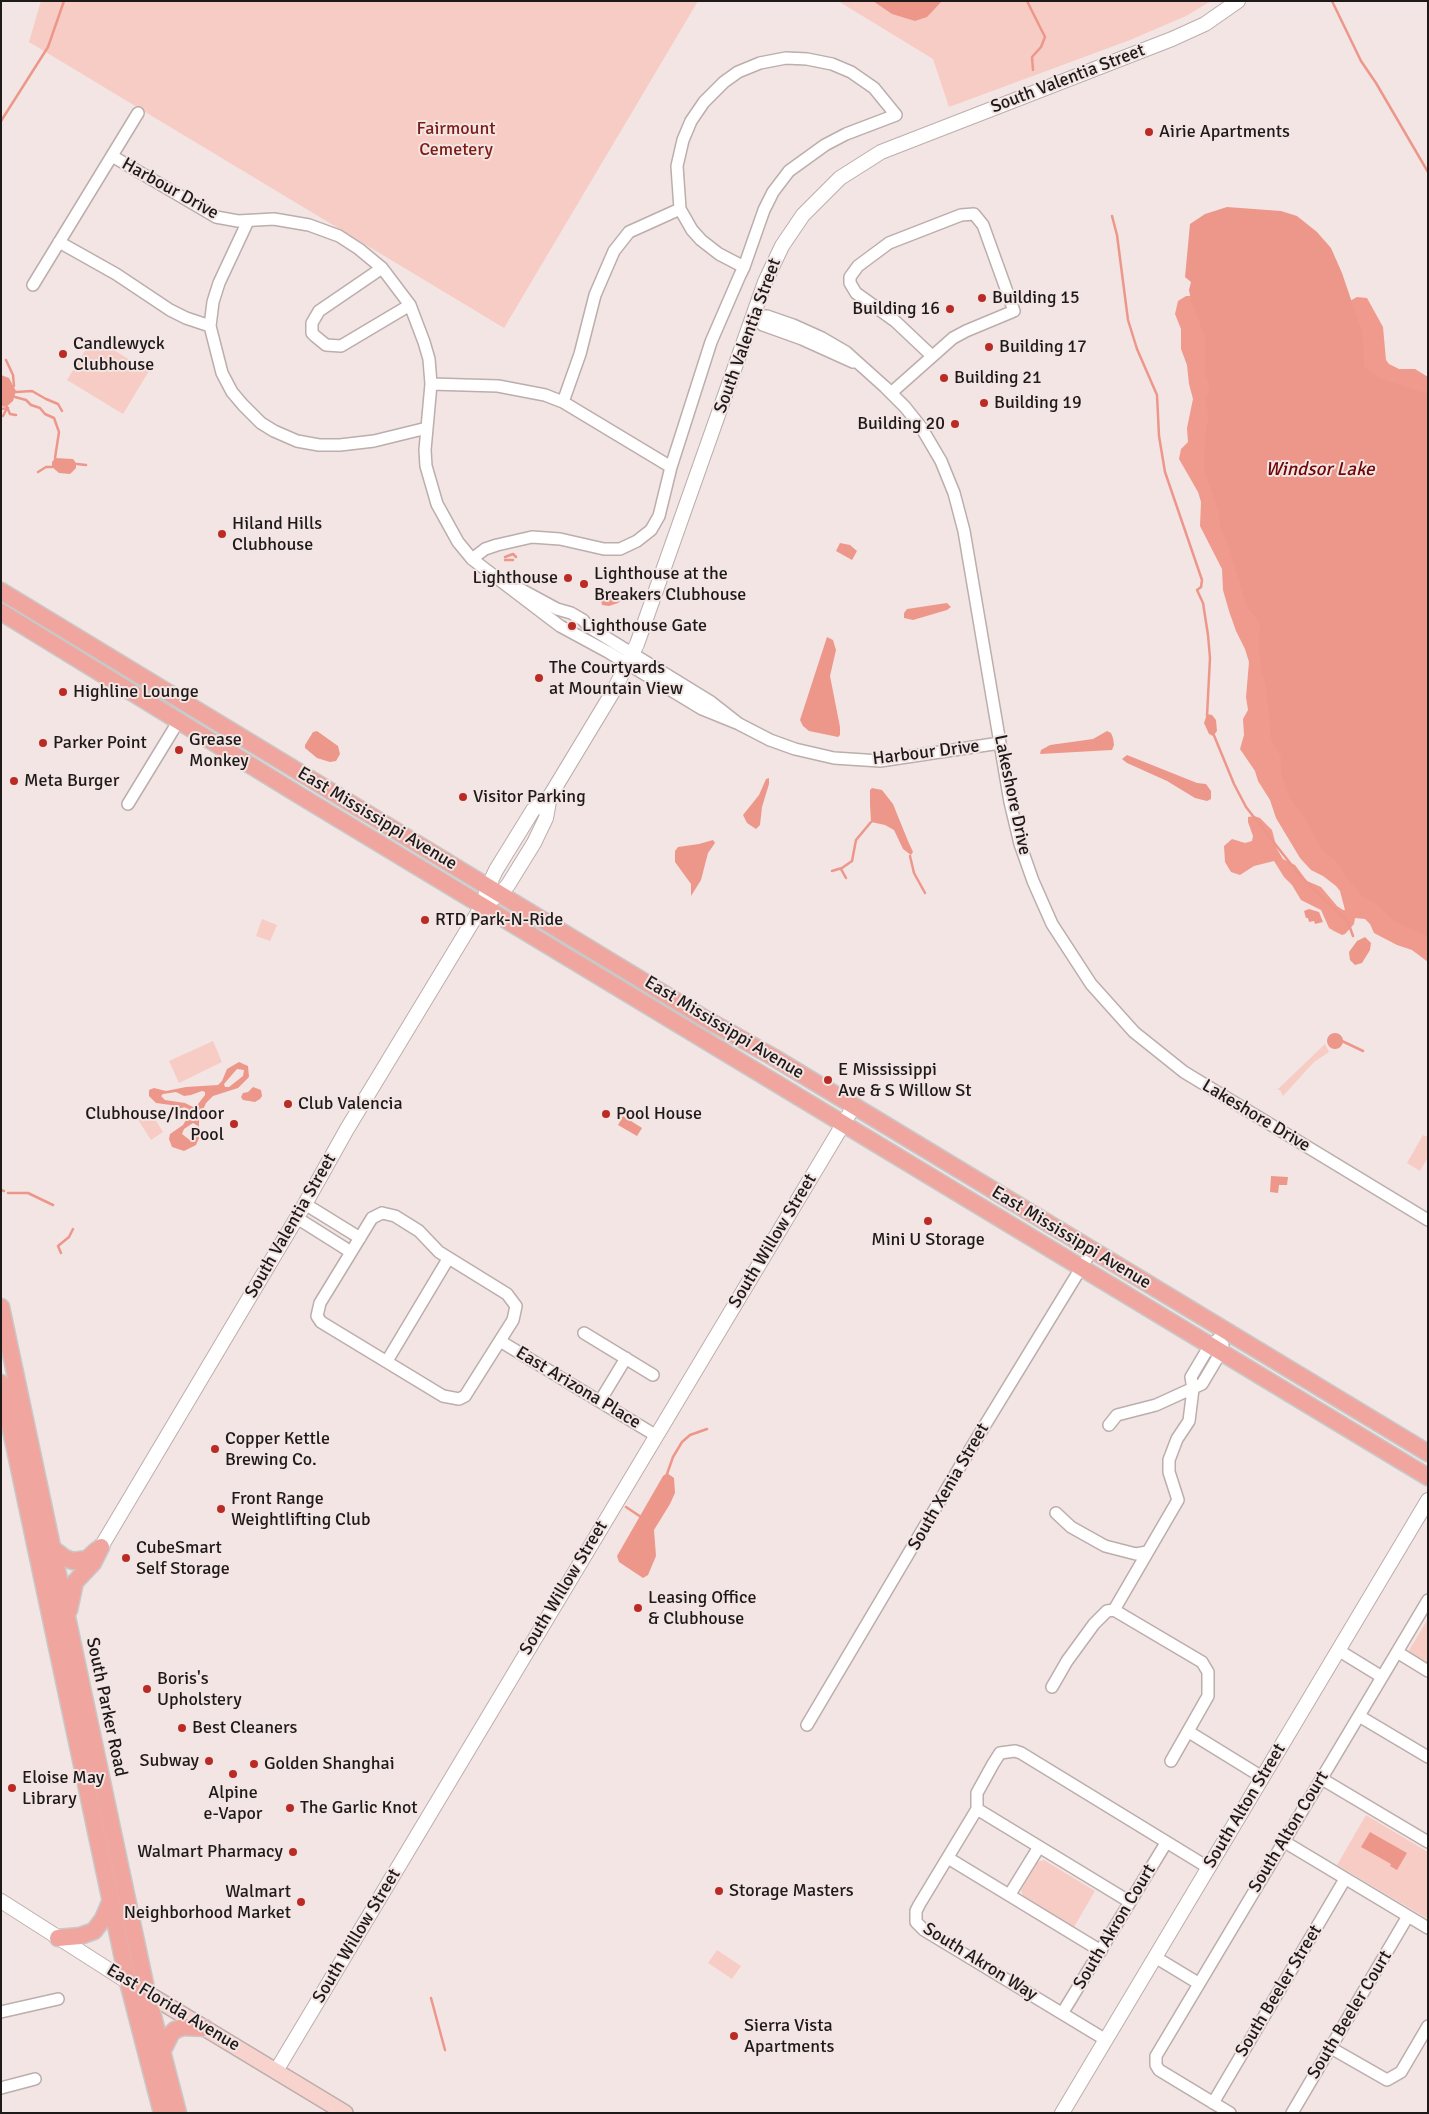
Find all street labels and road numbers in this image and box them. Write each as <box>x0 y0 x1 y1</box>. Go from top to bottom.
street label: South Valentia Street <box>988 40 1148 118</box>
street label: Harbour Drive <box>118 154 222 224</box>
street label: South Valentia Street <box>710 256 786 416</box>
street label: Lakeshore Drive <box>989 733 1035 857</box>
street label: Harbour Drive <box>871 736 981 770</box>
street label: East Mississippi Avenue <box>293 763 461 875</box>
street label: East Mississippi Avenue <box>640 972 808 1084</box>
street label: Lakeshore Drive <box>1198 1075 1314 1157</box>
street label: South Valentia Street <box>241 1150 341 1302</box>
street label: South Willow Street <box>724 1170 822 1312</box>
street label: East Mississippi Avenue <box>987 1182 1155 1294</box>
street label: East Arizona Place <box>512 1342 644 1434</box>
street label: South Xenia Street <box>904 1420 994 1554</box>
street label: South Willow Street <box>515 1517 613 1659</box>
street label: South Parker Road <box>81 1635 131 1779</box>
street label: South Alton Street <box>1199 1740 1291 1872</box>
street label: South Alton Court <box>1244 1767 1334 1897</box>
street label: South Akron Court <box>1069 1861 1161 1993</box>
street label: South Willow Street <box>308 1865 406 2007</box>
street label: South Akron Way <box>919 1918 1041 2006</box>
street label: South Beeler Street <box>1231 1921 1327 2061</box>
street label: South Beeler Court <box>1303 1947 1397 2083</box>
street label: East Florida Avenue <box>102 1960 244 2056</box>

